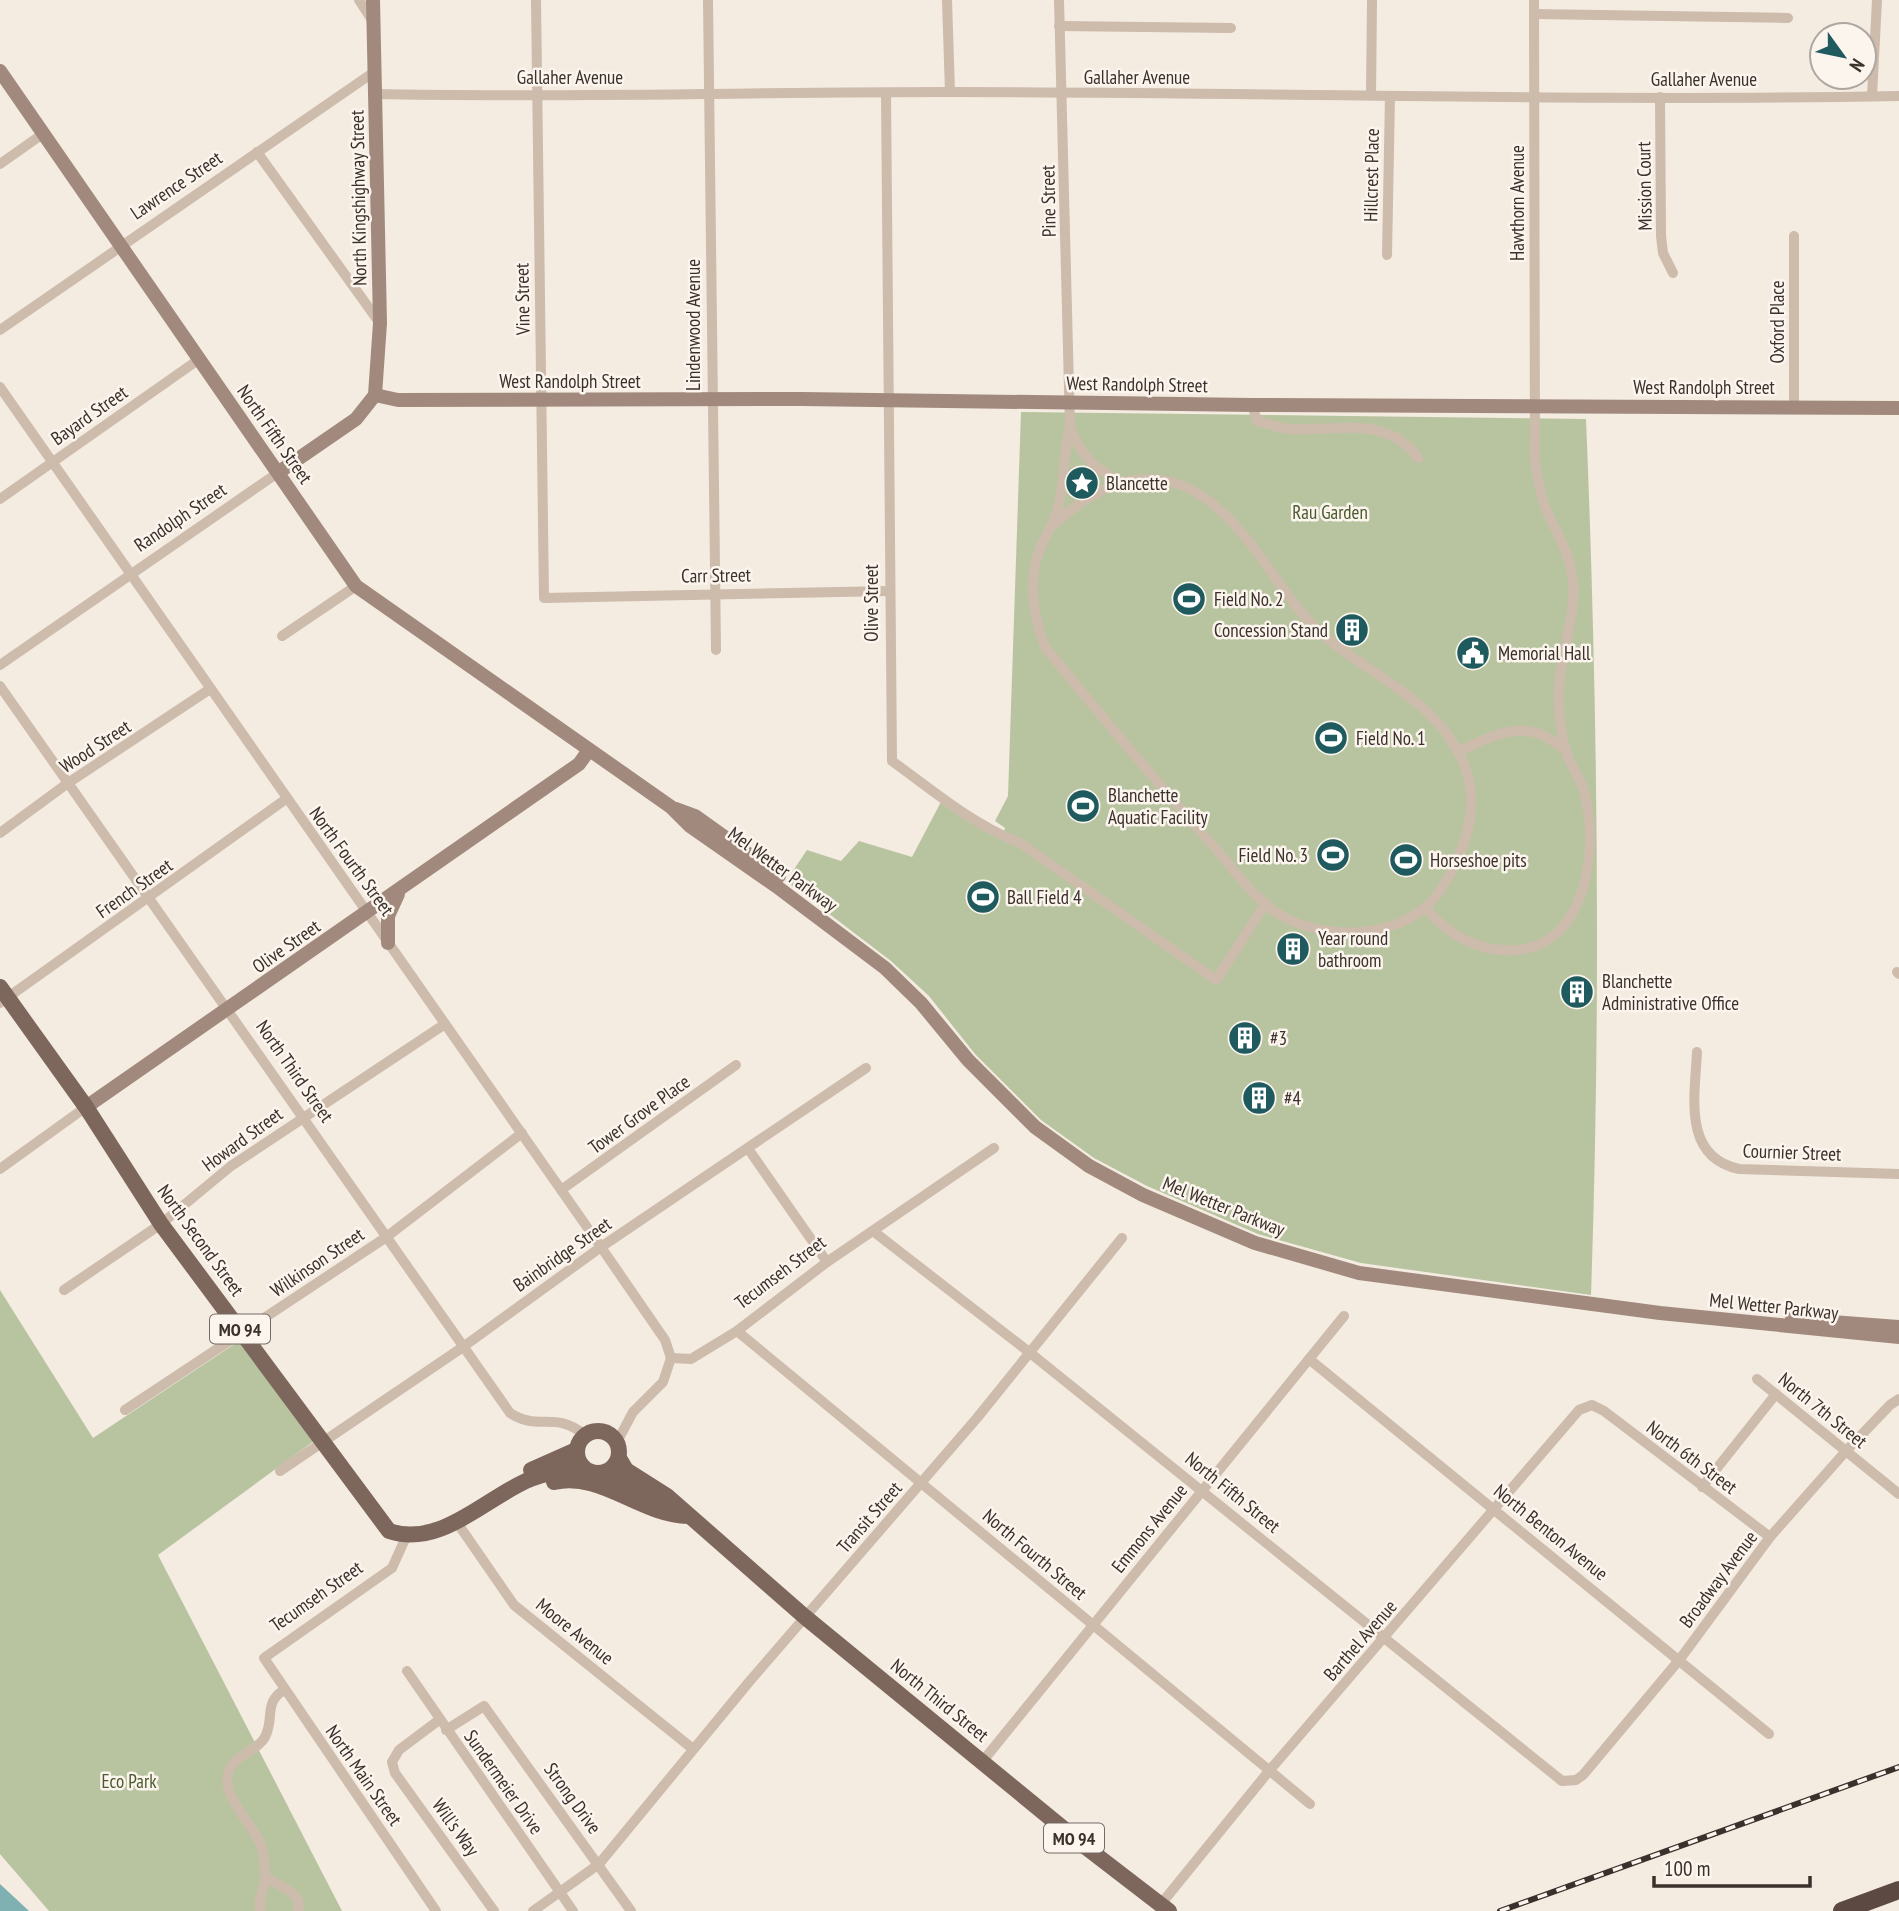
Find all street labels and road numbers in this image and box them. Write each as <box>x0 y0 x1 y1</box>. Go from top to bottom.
street label: Gallaher Avenue <box>517 65 623 89</box>
street label: Gallaher Avenue <box>1084 65 1190 89</box>
street label: Gallaher Avenue <box>1651 67 1757 91</box>
street label: North Kingshighway Street <box>344 109 372 286</box>
street label: Hillcrest Place <box>1358 128 1384 222</box>
street label: Mission Court <box>1631 140 1657 231</box>
street label: Lawrence Street <box>126 145 227 224</box>
street label: Hawthorn Avenue <box>1505 145 1529 261</box>
street label: Pine Street <box>1035 164 1061 237</box>
street label: Lindenwood Avenue <box>681 259 705 391</box>
street label: Vine Street <box>509 262 535 336</box>
street label: Oxford Place <box>1765 280 1789 364</box>
street label: West Randolph Street <box>499 369 642 393</box>
street label: West Randolph Street <box>1066 371 1209 397</box>
street label: West Randolph Street <box>1633 375 1776 399</box>
street label: Bayard Street <box>46 379 133 450</box>
street label: North Fifth Street <box>232 380 318 489</box>
street label: Randolph Street <box>129 477 231 557</box>
street label: Carr Street <box>681 562 752 588</box>
street label: Olive Street <box>859 563 883 642</box>
street label: Wood Street <box>55 714 136 778</box>
street label: North Fourth Street <box>304 802 400 921</box>
street label: Mel Wetter Parkway <box>724 821 843 917</box>
street label: French Street <box>91 853 177 923</box>
street label: Olive Street <box>247 913 325 978</box>
street label: North Third Street <box>251 1015 339 1127</box>
street label: Tower Grove Place <box>584 1069 694 1159</box>
street label: Howard Street <box>197 1101 288 1176</box>
street label: Cournier Street <box>1742 1138 1843 1166</box>
street label: Mel Wetter Parkway <box>1159 1171 1289 1242</box>
street label: North Second Street <box>152 1180 250 1301</box>
street label: Bainbridge Street <box>508 1211 616 1297</box>
street label: Wilkinson Street <box>266 1222 369 1302</box>
street label: Tecumseh Street <box>730 1230 831 1314</box>
street label: Mel Wetter Parkway <box>1708 1287 1841 1325</box>
road number: MO 94 <box>210 1314 270 1344</box>
street label: North 7th Street <box>1774 1367 1873 1453</box>
street label: North 6th Street <box>1642 1415 1743 1499</box>
street label: North Fifth Street <box>1181 1446 1286 1538</box>
street label: Transit Street <box>831 1476 907 1558</box>
street label: Emmons Avenue <box>1106 1479 1192 1577</box>
street label: North Benton Avenue <box>1489 1479 1613 1585</box>
street label: North Fourth Street <box>978 1503 1093 1605</box>
street label: Broadway Avenue <box>1674 1526 1762 1632</box>
street label: Tecumseh Street <box>265 1555 368 1637</box>
street label: Moore Avenue <box>531 1592 619 1670</box>
street label: Barthel Avenue <box>1318 1594 1402 1685</box>
street label: North Third Street <box>886 1653 994 1747</box>
street label: North Main Street <box>321 1720 408 1831</box>
street label: Sundermeier Drive <box>459 1725 549 1839</box>
street label: Strong Drive <box>539 1758 607 1838</box>
street label: Will's Way <box>427 1794 485 1861</box>
road number: MO 94 <box>1044 1824 1104 1852</box>

